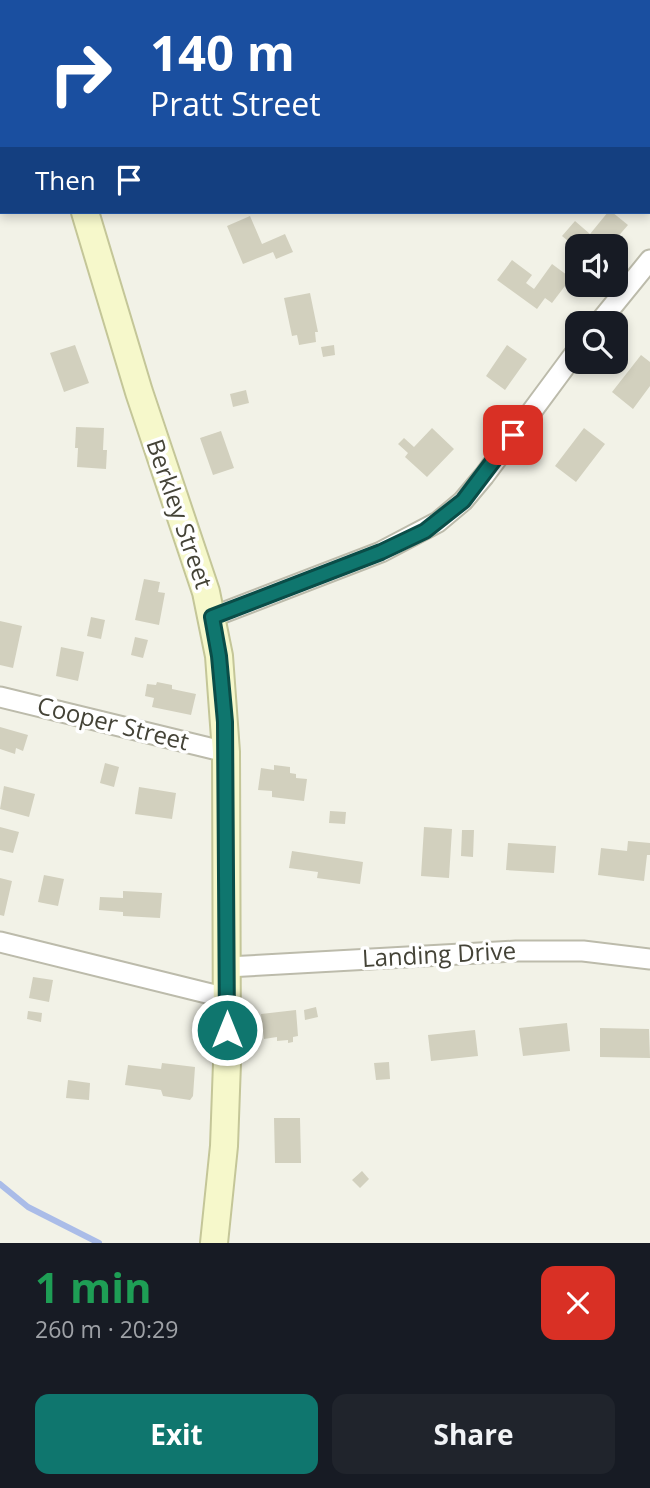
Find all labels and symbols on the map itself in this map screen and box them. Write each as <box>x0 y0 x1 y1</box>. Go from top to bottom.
pin <box>483 405 543 465</box>
street label: Berkley Street <box>139 434 221 593</box>
street label: Cooper Street <box>34 688 193 757</box>
street label: Landing Drive <box>361 933 517 974</box>
position arrow <box>190 993 264 1067</box>

